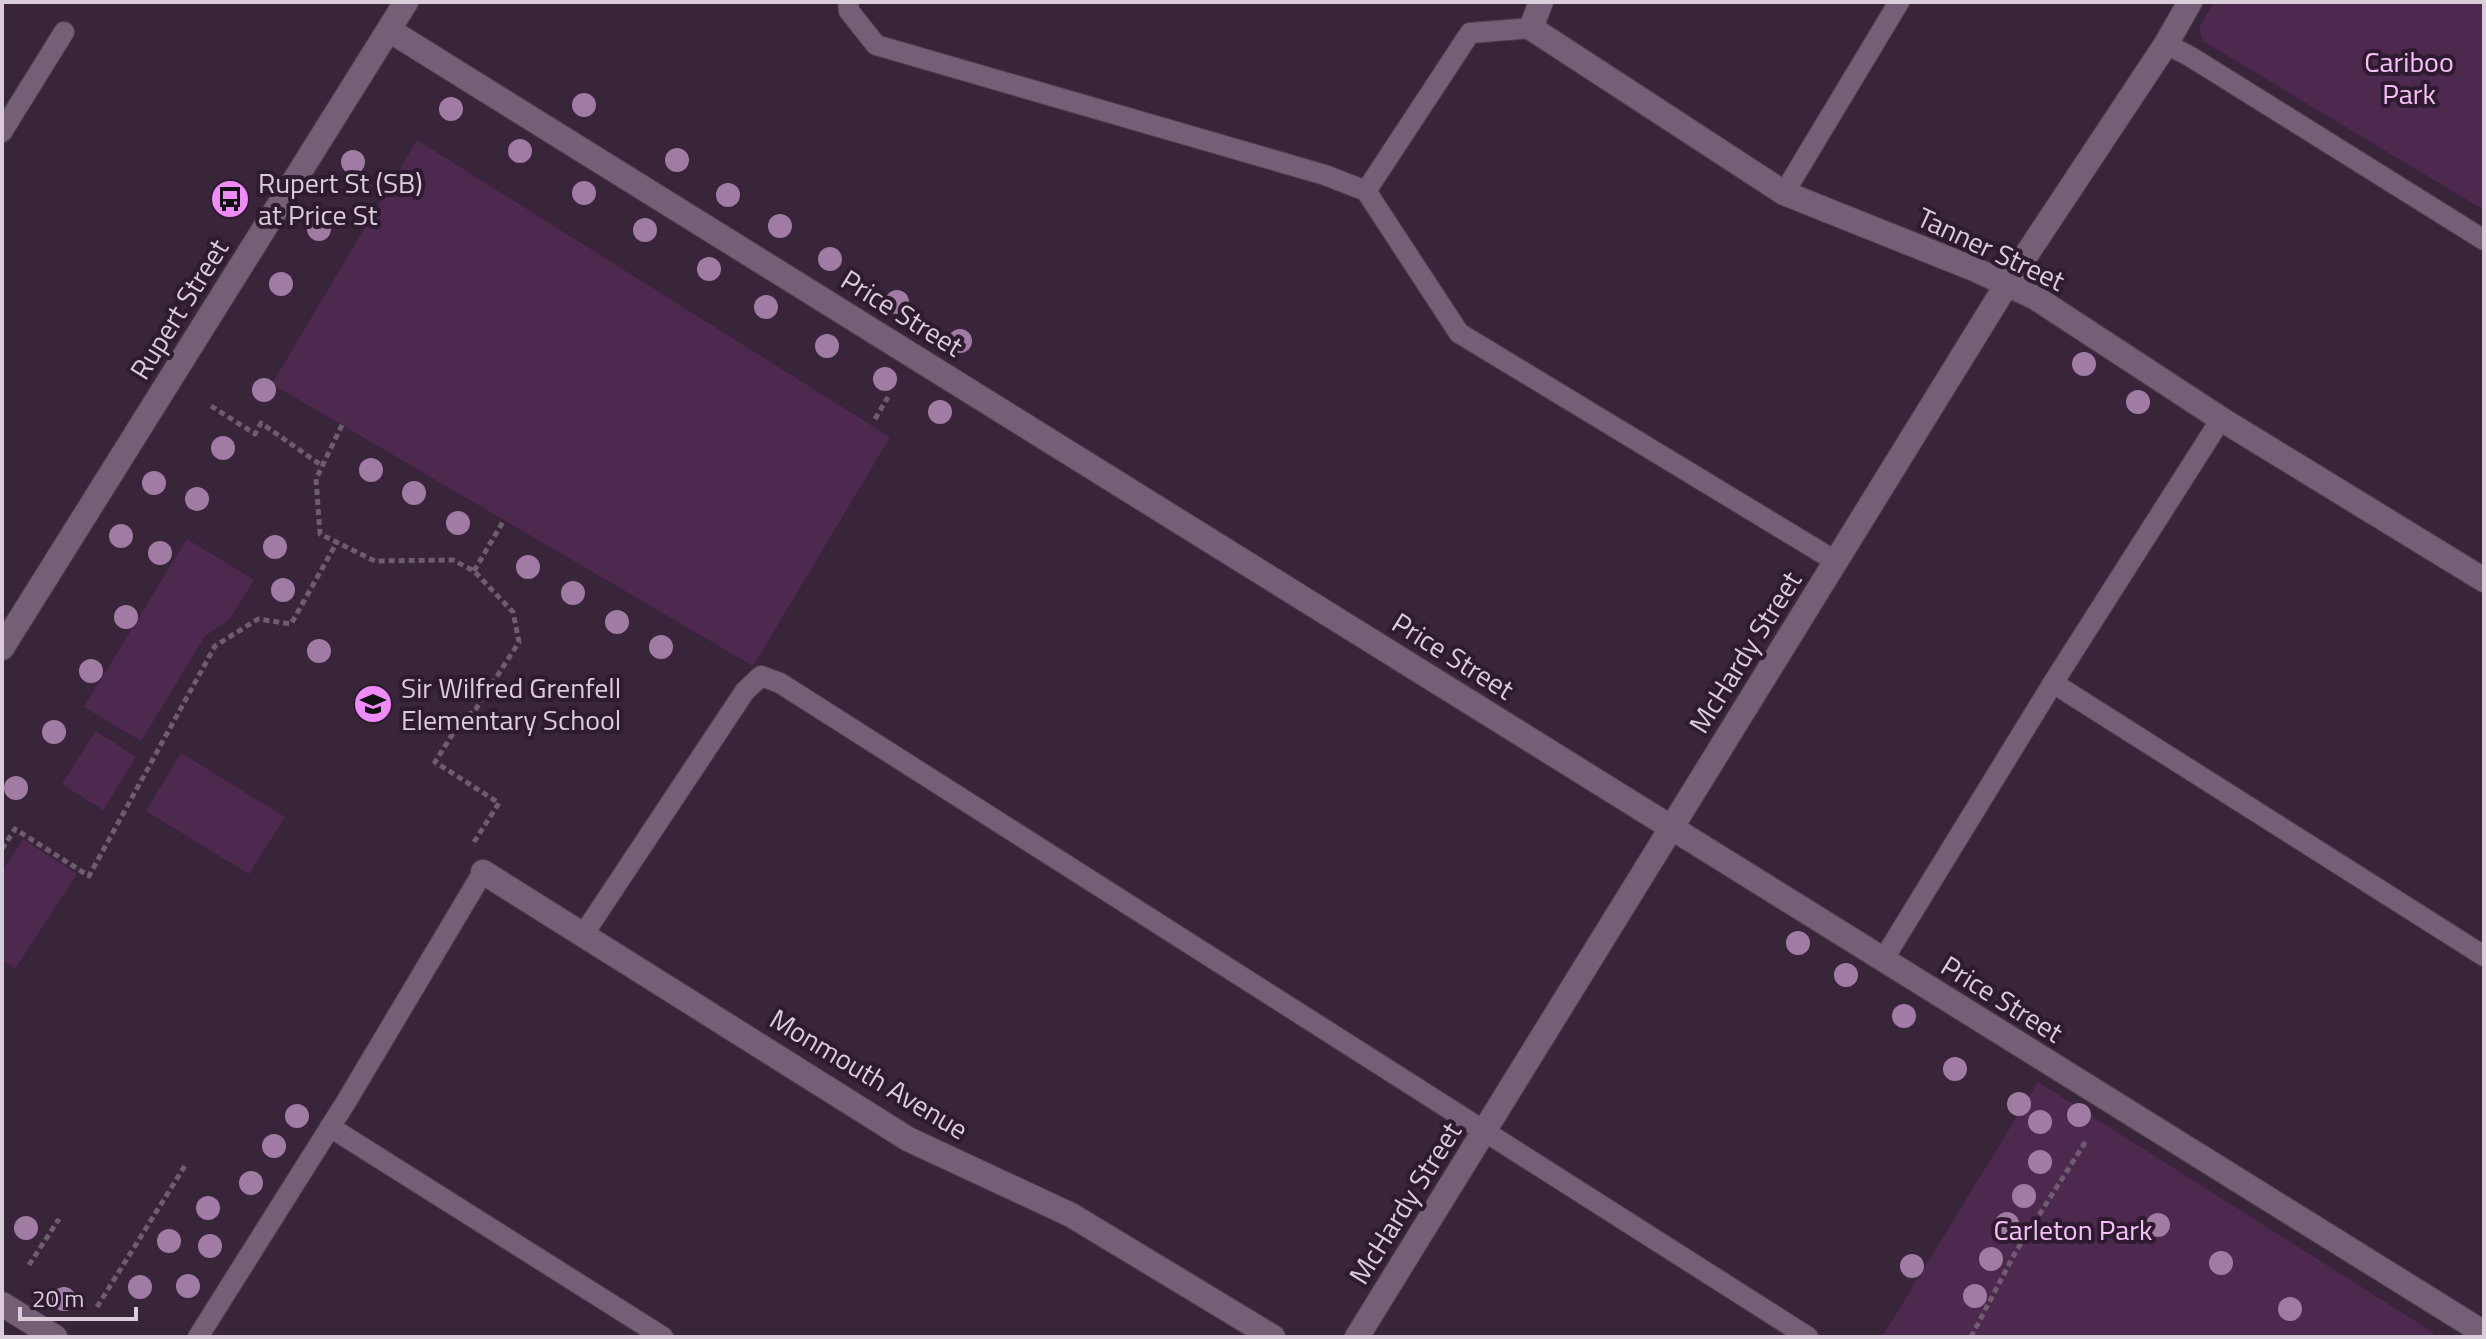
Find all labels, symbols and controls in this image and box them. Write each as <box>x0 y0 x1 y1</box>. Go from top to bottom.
park label: Cariboo Park <box>2364 40 2454 115</box>
place label: Rupert St (SB) at Price St <box>258 161 423 236</box>
bus stop icon: Rupert St (SB) at Price St <box>209 178 251 220</box>
street label: Tanner Street <box>1910 196 2072 302</box>
street label: Rupert Street <box>118 230 239 387</box>
street label: Price Street <box>833 258 972 367</box>
street label: McHardy Street <box>1677 562 1812 741</box>
street label: Price Street <box>1384 601 1523 710</box>
place label: Sir Wilfred Grenfell Elementary School <box>401 666 621 741</box>
school or university icon: Sir Wilfred Grenfell Elementary School <box>352 683 394 725</box>
street label: Price Street <box>1933 944 2072 1053</box>
street label: Monmouth Avenue <box>762 997 977 1150</box>
street label: McHardy Street <box>1337 1113 1472 1292</box>
park label: Carleton Park <box>1994 1208 2152 1251</box>
scale bar <box>20 1271 136 1321</box>
text: 20 m <box>32 1280 84 1316</box>

